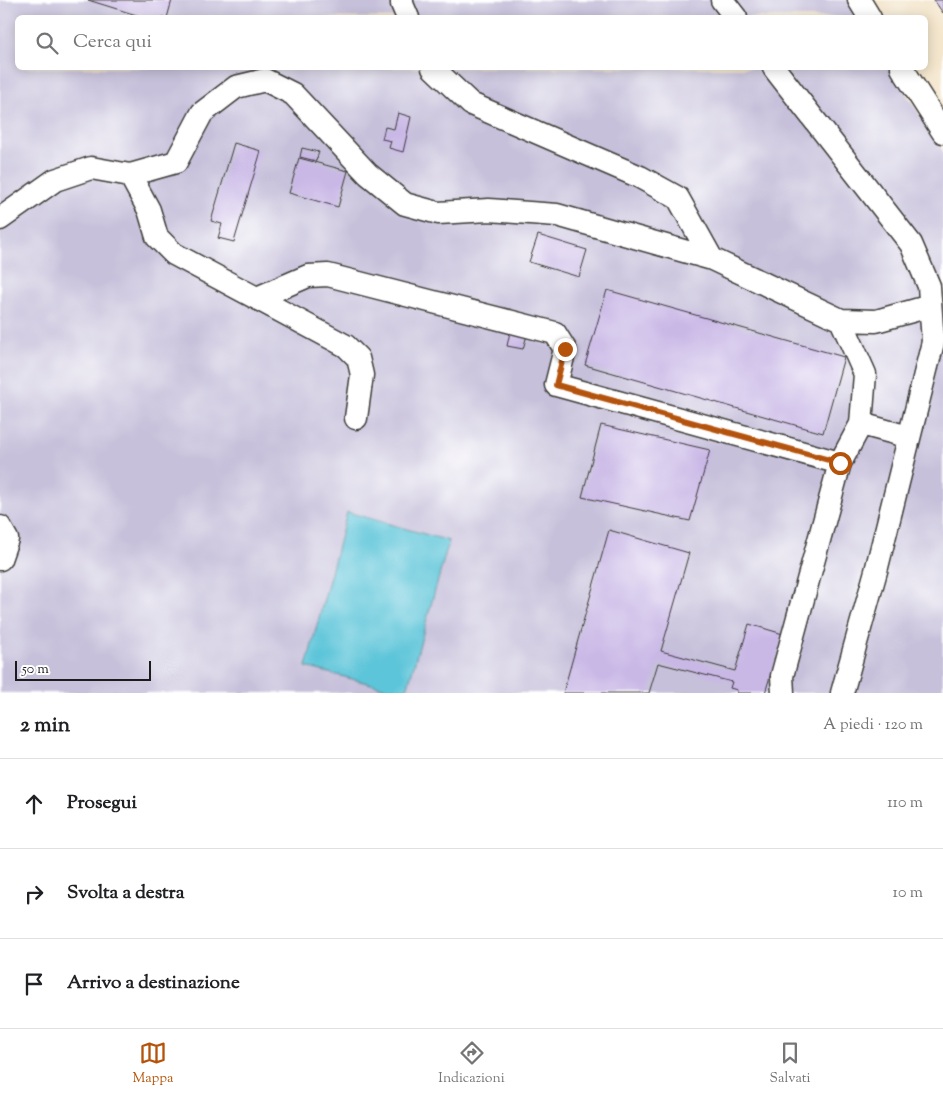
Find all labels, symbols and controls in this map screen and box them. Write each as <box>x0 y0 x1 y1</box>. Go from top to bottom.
search box <box>15 15 928 70</box>
icon: search <box>33 29 61 57</box>
text: Cerca qui <box>73 29 152 56</box>
route end <box>554 338 577 361</box>
route start <box>829 452 852 475</box>
scale bar <box>15 658 151 681</box>
text: 50 m <box>22 660 49 680</box>
text: 2 min <box>20 711 70 741</box>
text: A piedi · 120 m <box>823 714 923 737</box>
icon: ahead <box>20 790 48 818</box>
text: Prosegui <box>67 790 137 817</box>
text: 110 m <box>887 792 923 815</box>
icon: right <box>20 880 48 908</box>
text: Svolta a destra <box>67 880 184 907</box>
text: 10 m <box>893 882 923 905</box>
icon: arrive <box>20 970 48 998</box>
text: Arrivo a destinazione <box>67 970 240 997</box>
tab: Mappa <box>132 1039 173 1089</box>
tab: Indicazioni <box>438 1039 505 1089</box>
tab: Salvati <box>770 1039 811 1089</box>

